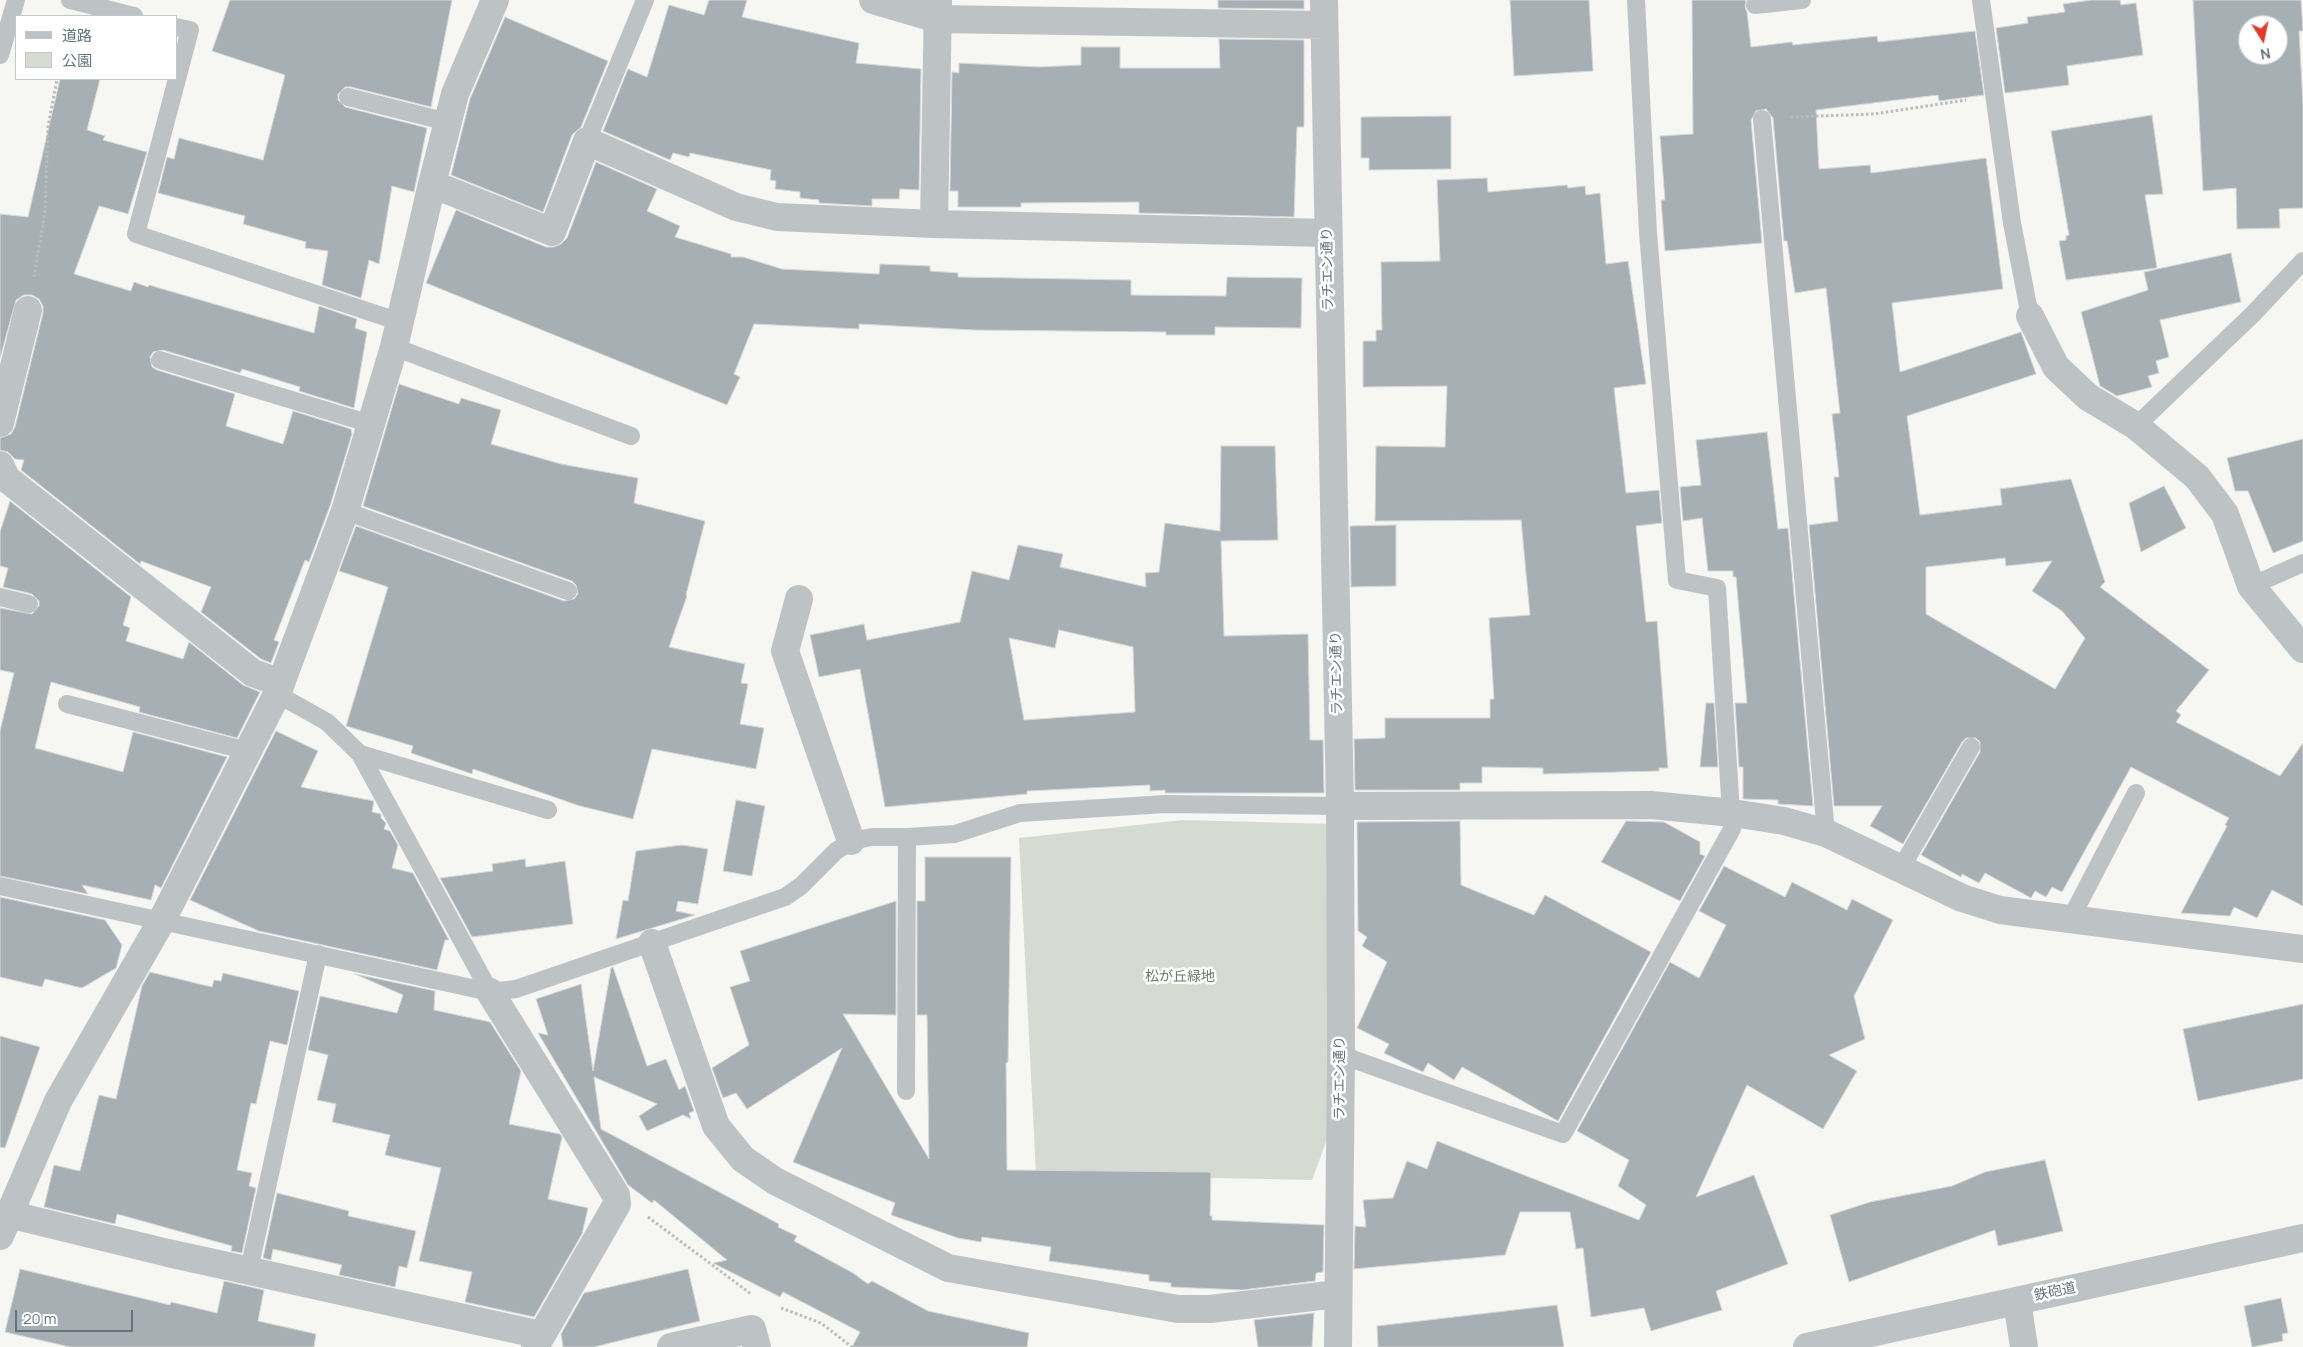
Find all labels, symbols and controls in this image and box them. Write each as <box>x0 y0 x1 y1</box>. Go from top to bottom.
legend <box>15 15 178 80</box>
north arrow <box>2238 15 2288 65</box>
text: 道路 <box>62 25 92 46</box>
text: N <box>2259 44 2272 65</box>
text: 公園 <box>62 50 92 71</box>
street label: ラチエン通り <box>1319 227 1337 311</box>
street label: ラチエン通り <box>1328 631 1346 715</box>
park label: 松が丘緑地 <box>1145 969 1215 985</box>
street label: ラチエン通り <box>1332 1036 1348 1120</box>
street label: 鉄砲道 <box>2033 1279 2077 1305</box>
scale bar <box>18 1300 135 1332</box>
text: 20 m <box>23 1308 56 1329</box>

